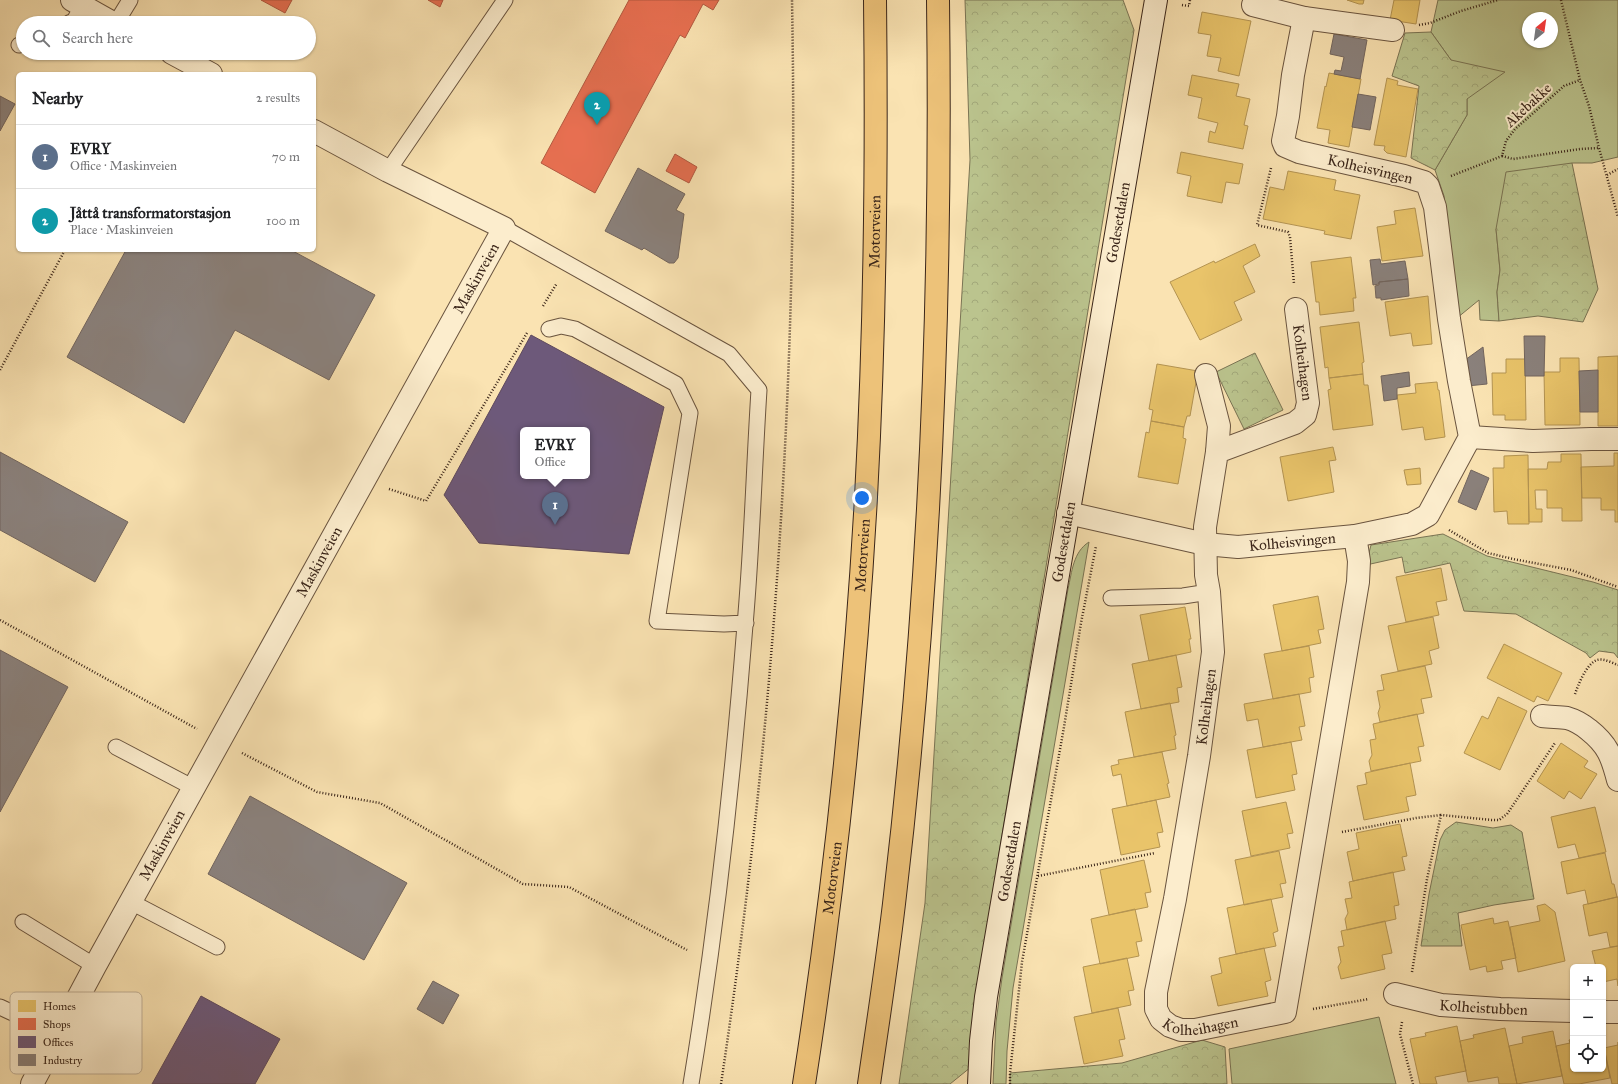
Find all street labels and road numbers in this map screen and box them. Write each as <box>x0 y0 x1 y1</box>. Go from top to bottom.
street label: Akebakke <box>1500 79 1555 132</box>
street label: Kolheisvingen <box>1326 150 1414 188</box>
street label: Godesetdalen <box>1102 181 1134 264</box>
street label: Motorveien <box>865 195 884 269</box>
street label: Maskinveien <box>449 240 503 317</box>
street label: Kolheihagen <box>1289 323 1317 402</box>
street label: Godesetdalen <box>1048 500 1079 584</box>
street label: Motorveien <box>851 518 874 593</box>
street label: Maskinveien <box>292 523 346 600</box>
street label: Kolheisvingen <box>1248 529 1336 555</box>
street label: Kolheihagen <box>1192 668 1220 746</box>
street label: Maskinveien <box>135 807 189 884</box>
street label: Godesetdalen <box>993 819 1025 903</box>
street label: Motorveien <box>819 840 846 916</box>
street label: Kolheistubben <box>1439 996 1528 1019</box>
street label: Kolheihagen <box>1159 1013 1240 1039</box>

